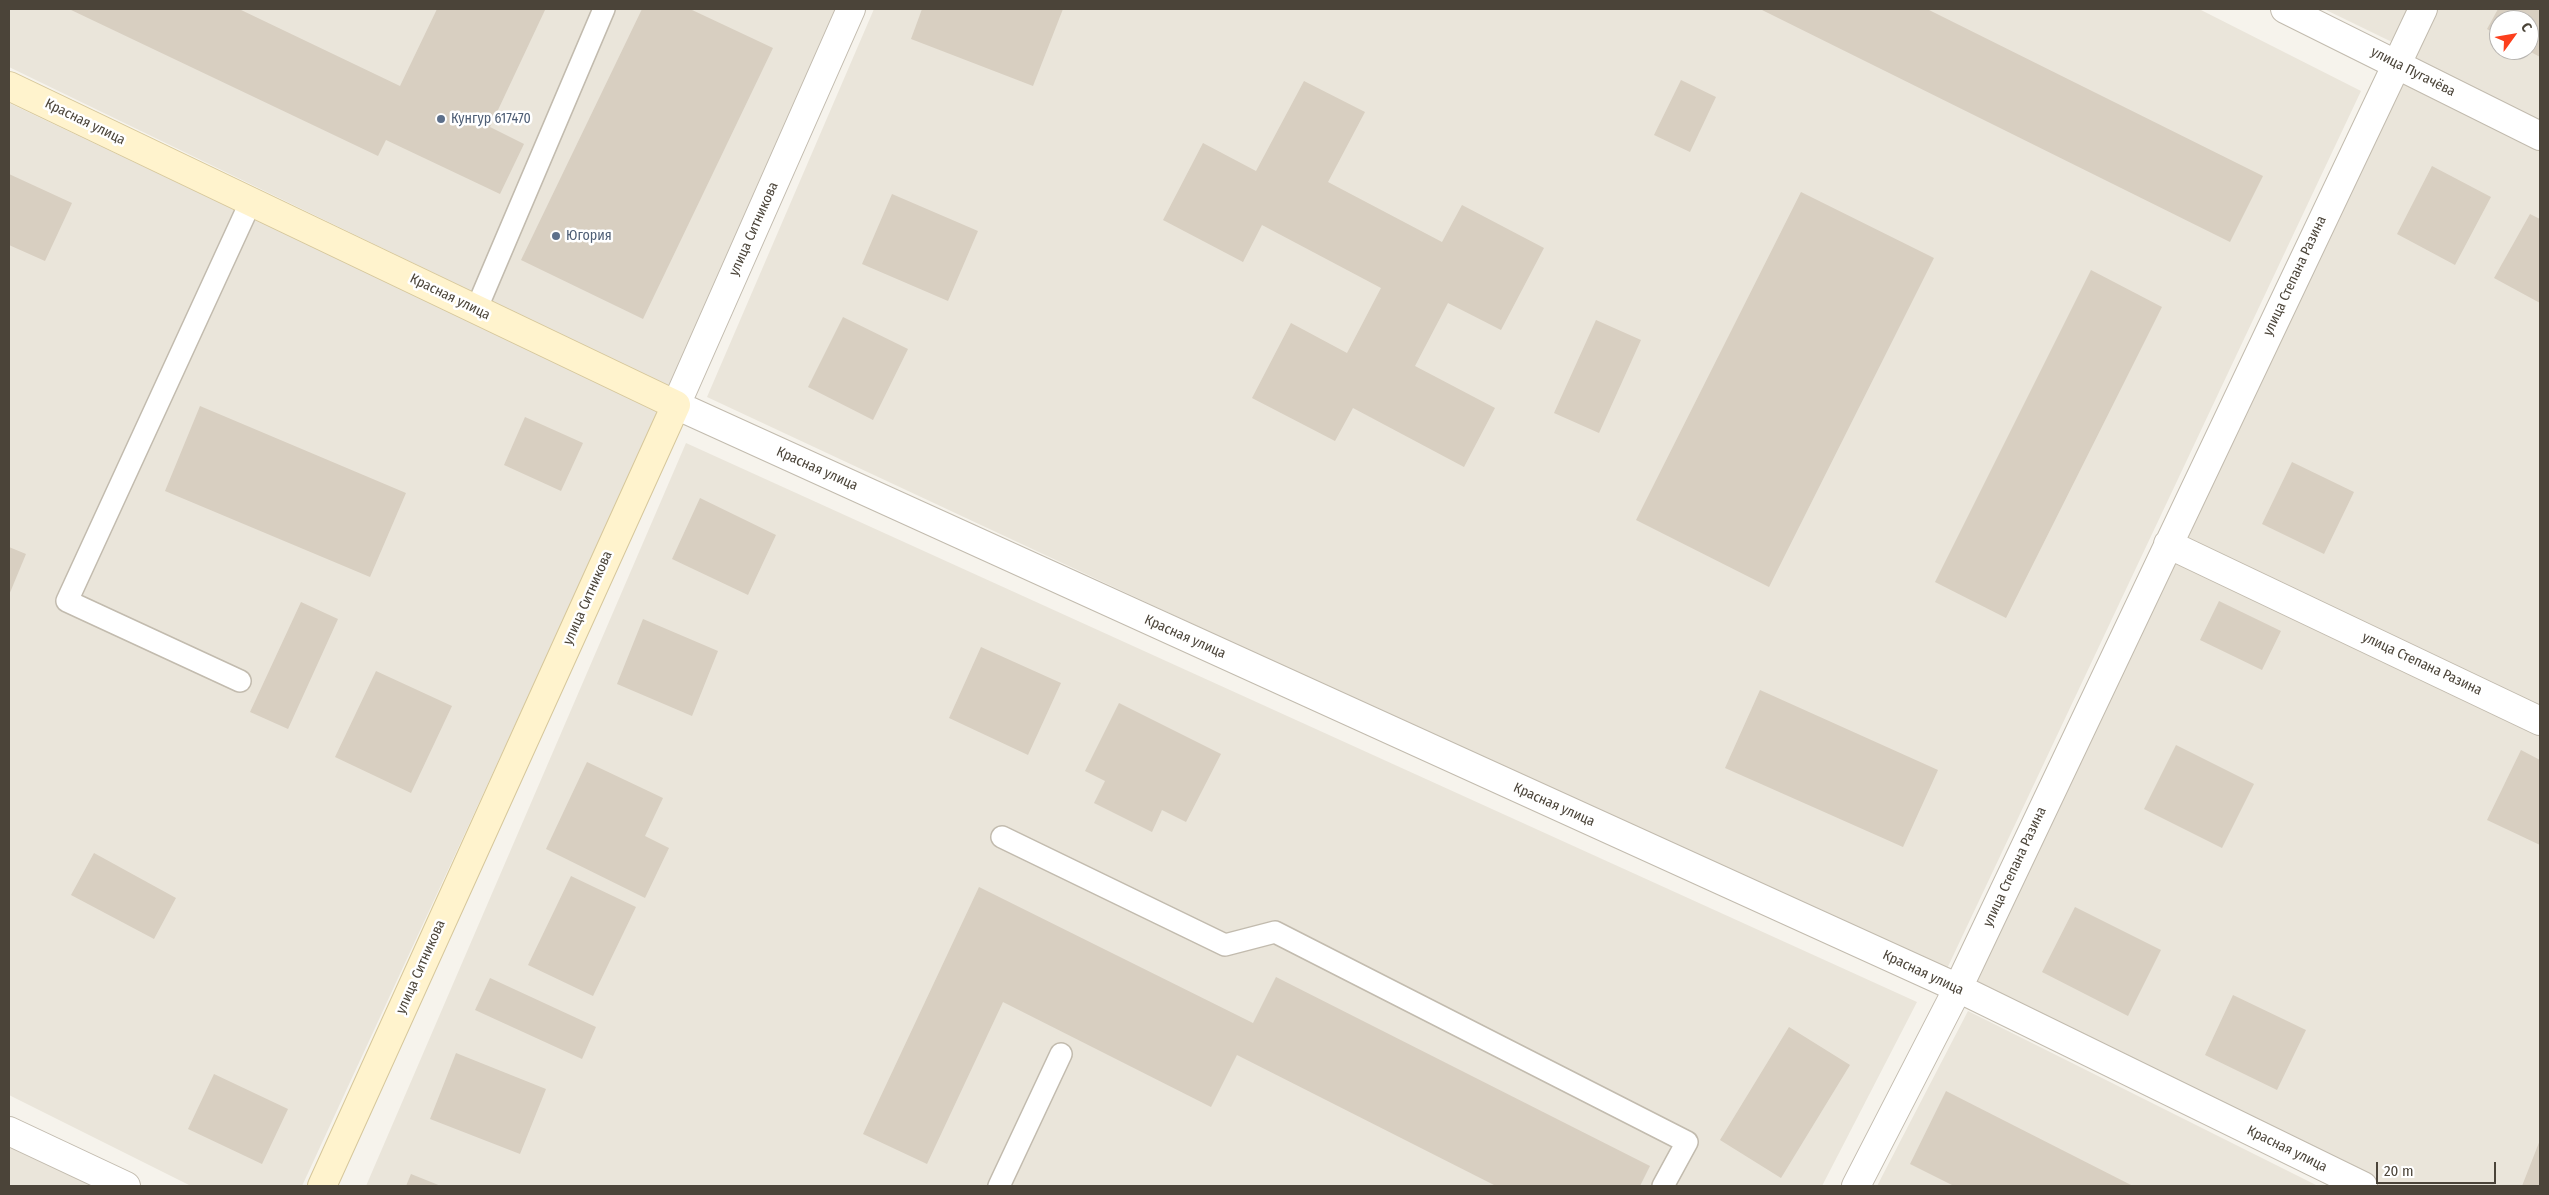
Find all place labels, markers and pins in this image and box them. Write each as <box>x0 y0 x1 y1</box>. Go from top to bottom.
place label: Кунгур 617470 <box>451 111 531 127</box>
marker: Кунгур 617470 <box>435 113 447 125</box>
place label: Югория <box>566 228 612 244</box>
marker: Югория <box>550 230 562 242</box>

